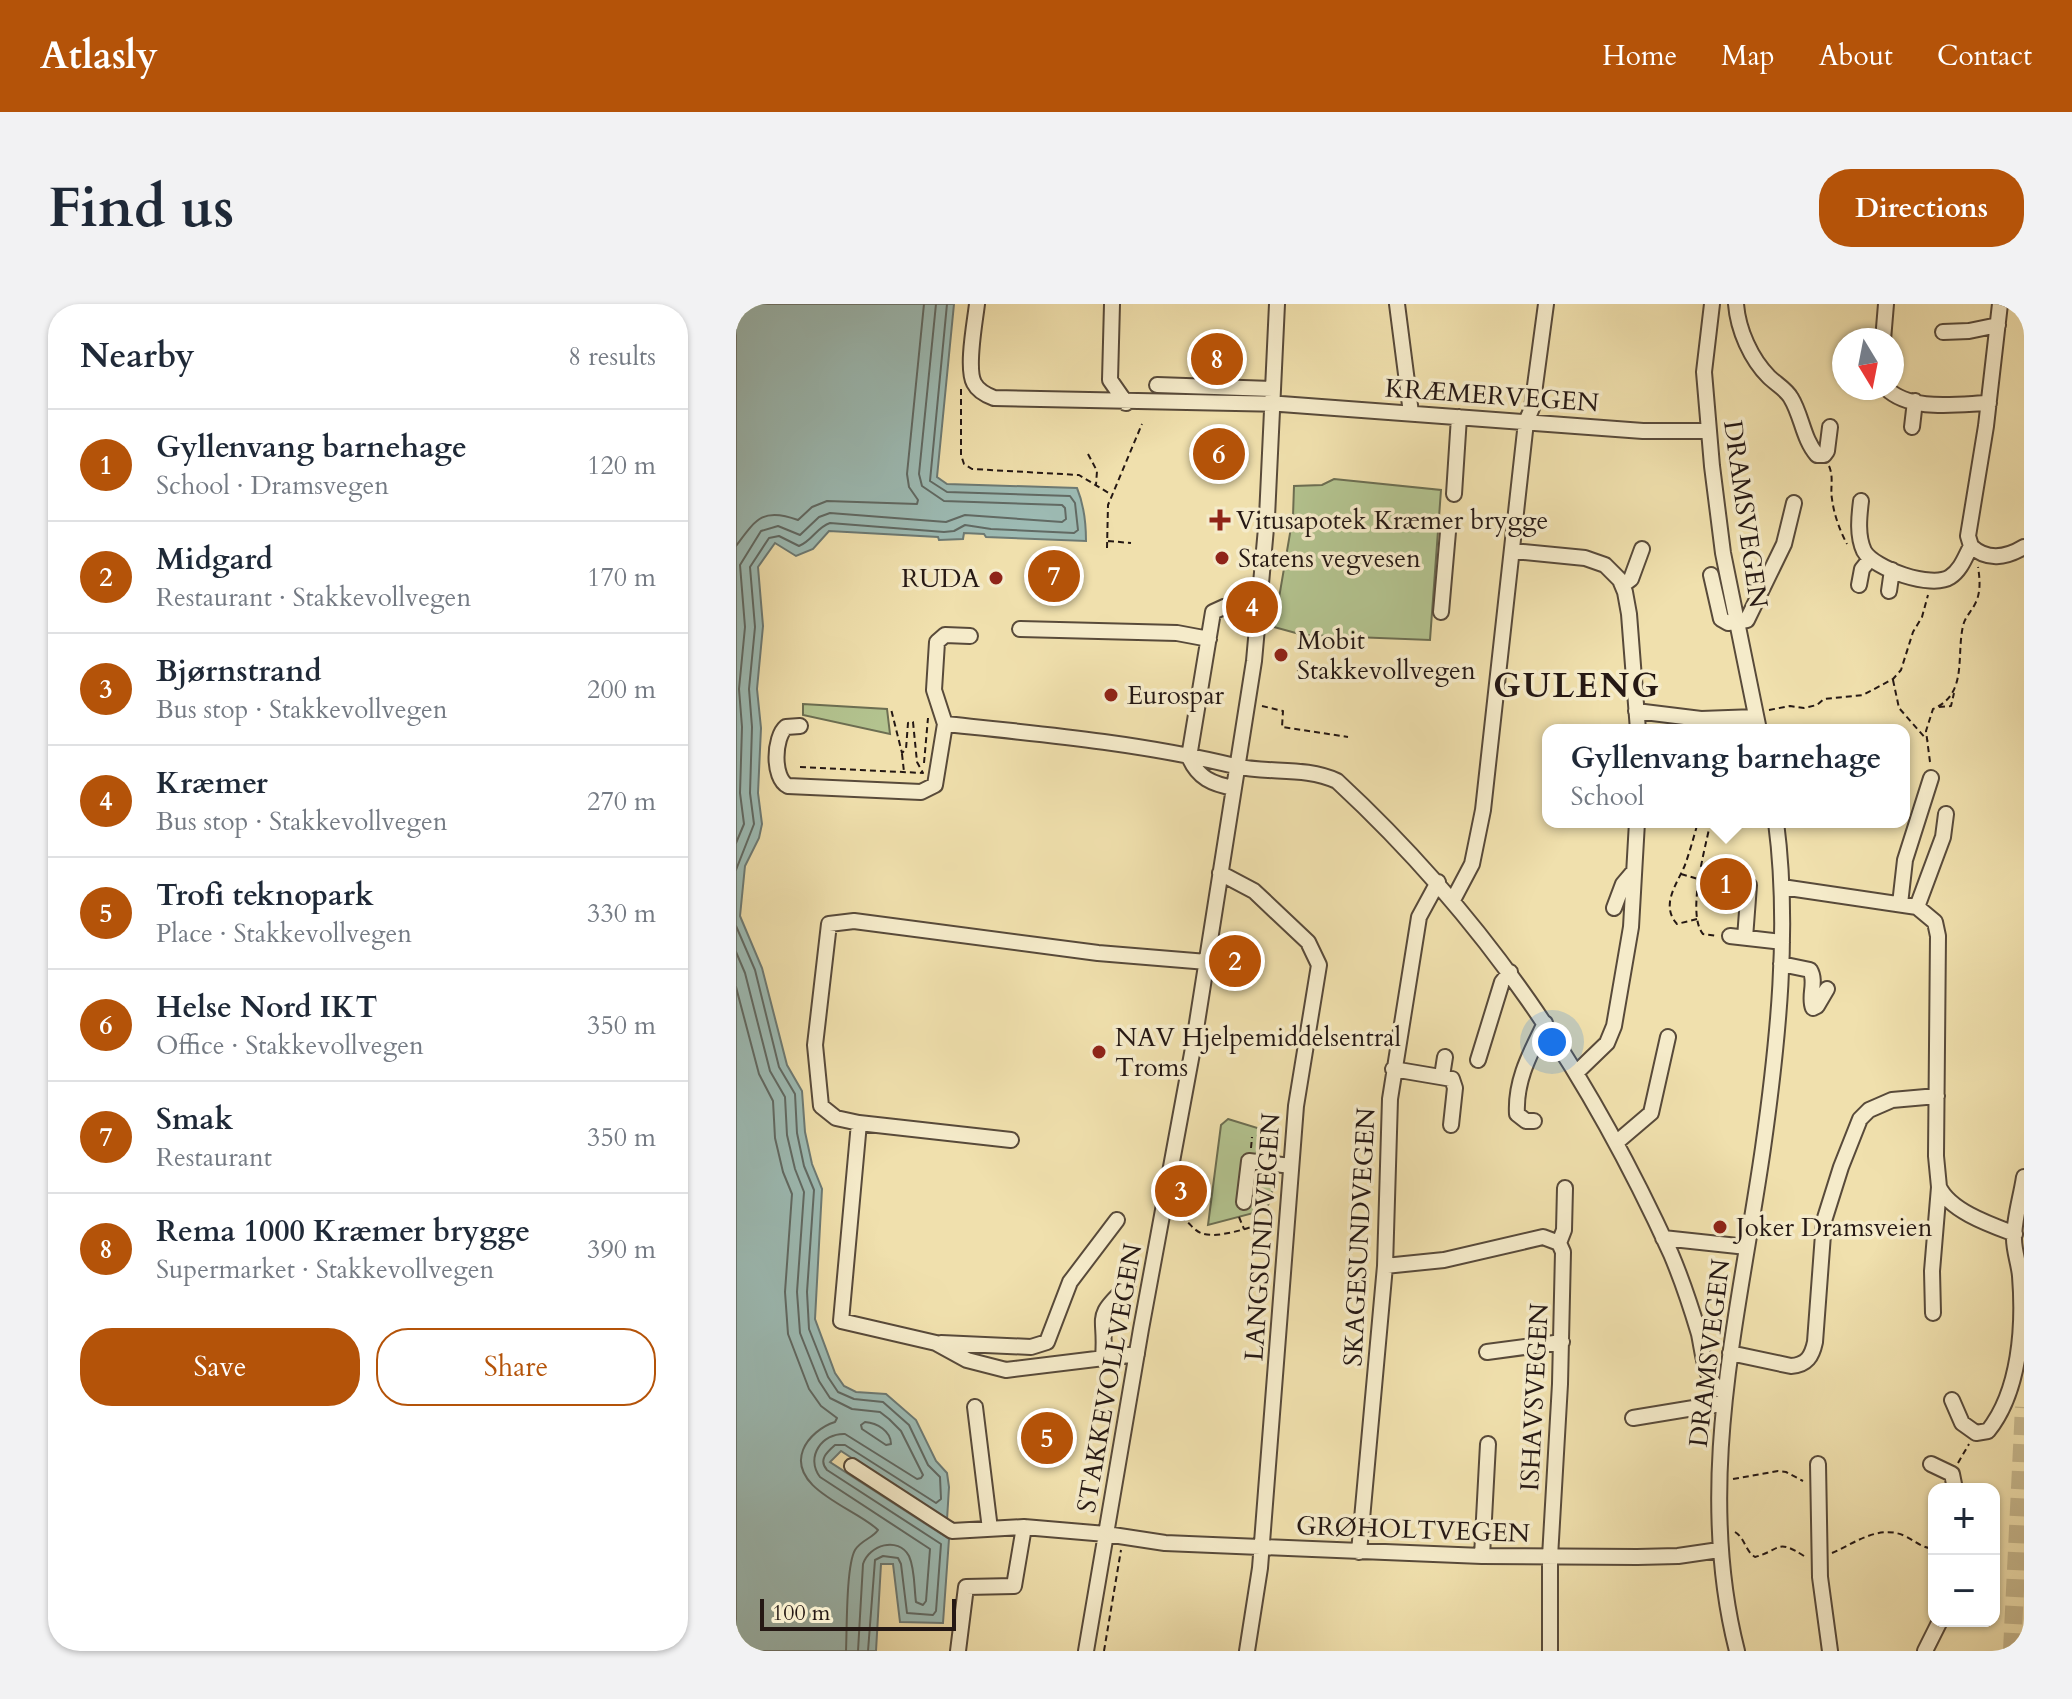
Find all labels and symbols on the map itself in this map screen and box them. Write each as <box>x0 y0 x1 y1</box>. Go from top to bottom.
north arrow <box>1832 328 1904 400</box>
pin: 8 <box>1191 329 1243 389</box>
street label: KRÆMERVEGEN <box>1384 371 1600 420</box>
street label: DRAMSVEGEN <box>1715 418 1776 610</box>
pin: 6 <box>1193 424 1245 484</box>
place label: Vitusapotek Kræmer brygge <box>1236 503 1548 538</box>
marker: Vitusapotek Kræmer brygge <box>1211 511 1229 529</box>
place label: Statens vegvesen <box>1238 541 1421 576</box>
pin: 7 <box>1028 546 1080 606</box>
marker: Statens vegvesen <box>1213 549 1231 567</box>
place label: RUDA <box>901 561 980 596</box>
marker: RUDA <box>987 569 1005 587</box>
pin: 4 <box>1226 577 1278 637</box>
place label: Mobit Stakkevollvegen <box>1297 623 1476 688</box>
marker: Mobit Stakkevollvegen <box>1272 646 1290 664</box>
district label: GULENG <box>1493 663 1661 709</box>
place label: Eurospar <box>1127 678 1225 713</box>
marker: Eurospar <box>1102 686 1120 704</box>
pin: 1 <box>1700 854 1752 914</box>
pin: 2 <box>1209 931 1261 991</box>
place label: NAV Hjelpemiddelsentral Troms <box>1115 1020 1402 1085</box>
your location <box>1532 1022 1572 1062</box>
marker: NAV Hjelpemiddelsentral Troms <box>1090 1043 1108 1061</box>
street label: SKAGESUNDVEGEN <box>1335 1107 1384 1367</box>
street label: LANGSUNDVEGEN <box>1236 1112 1289 1362</box>
pin: 3 <box>1155 1161 1207 1221</box>
place label: Joker Dramsveien <box>1732 1210 1933 1245</box>
marker: Joker Dramsveien <box>1711 1218 1729 1236</box>
street label: STAKKEVOLLVEGEN <box>1069 1241 1150 1515</box>
street label: DRAMSVEGEN <box>1681 1257 1738 1449</box>
street label: ISHAVSVEGEN <box>1512 1302 1557 1492</box>
pin: 5 <box>1021 1408 1073 1468</box>
street label: GRØHOLTVEGEN <box>1295 1508 1531 1551</box>
scale bar <box>760 1595 956 1631</box>

